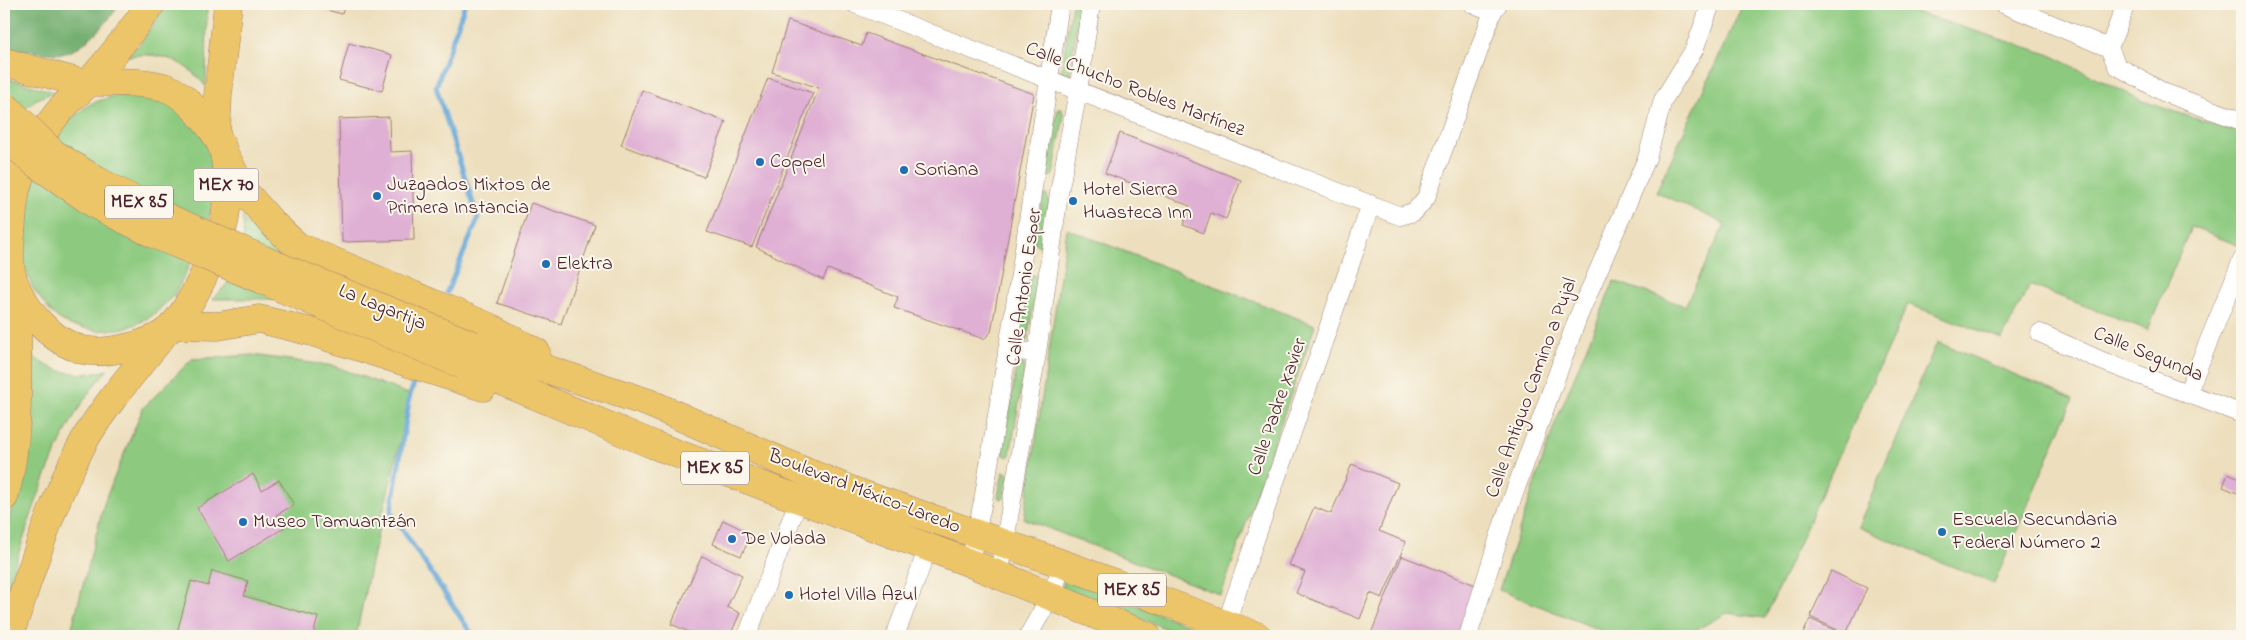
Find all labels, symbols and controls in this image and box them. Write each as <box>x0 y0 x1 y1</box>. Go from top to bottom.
street label: Calle Chucho Robles Martínez <box>1021 35 1250 146</box>
place label: Coppel <box>770 148 825 177</box>
marker: Coppel <box>754 156 766 168</box>
place label: Soriana <box>914 156 979 185</box>
marker: Soriana <box>898 164 910 176</box>
road number: MEX 70 <box>194 168 258 202</box>
place label: Juzgados Mixtos de Primera Instancia <box>387 171 550 223</box>
place label: Hotel Sierra Huasteca Inn <box>1083 176 1192 228</box>
road number: MEX 85 <box>105 186 173 218</box>
marker: Juzgados Mixtos de Primera Instancia <box>371 190 383 202</box>
marker: Hotel Sierra Huasteca Inn <box>1067 195 1079 207</box>
street label: Calle Antonio Esper <box>1000 205 1051 368</box>
place label: Elektra <box>556 250 613 279</box>
marker: Elektra <box>540 258 552 270</box>
street label: Calle Antiguo Camino a Pujal <box>1479 274 1586 503</box>
street label: La Lagartija <box>333 277 430 340</box>
street label: Calle Segunda <box>2088 320 2207 391</box>
street label: Calle Padre Xavier <box>1241 334 1315 480</box>
street label: Boulevard México-Laredo <box>763 442 964 542</box>
road number: MEX 85 <box>681 452 749 484</box>
place label: Escuela Secundaria Federal Número 2 <box>1951 506 2117 558</box>
place label: Museo Tamuantzán <box>253 508 416 537</box>
marker: Museo Tamuantzán <box>237 516 249 528</box>
place label: De Volada <box>741 525 826 554</box>
marker: Escuela Secundaria Federal Número 2 <box>1936 526 1948 538</box>
marker: De Volada <box>726 533 738 545</box>
road number: MEX 85 <box>1098 574 1166 606</box>
place label: Hotel Villa Azul <box>799 581 917 610</box>
marker: Hotel Villa Azul <box>783 589 795 601</box>

